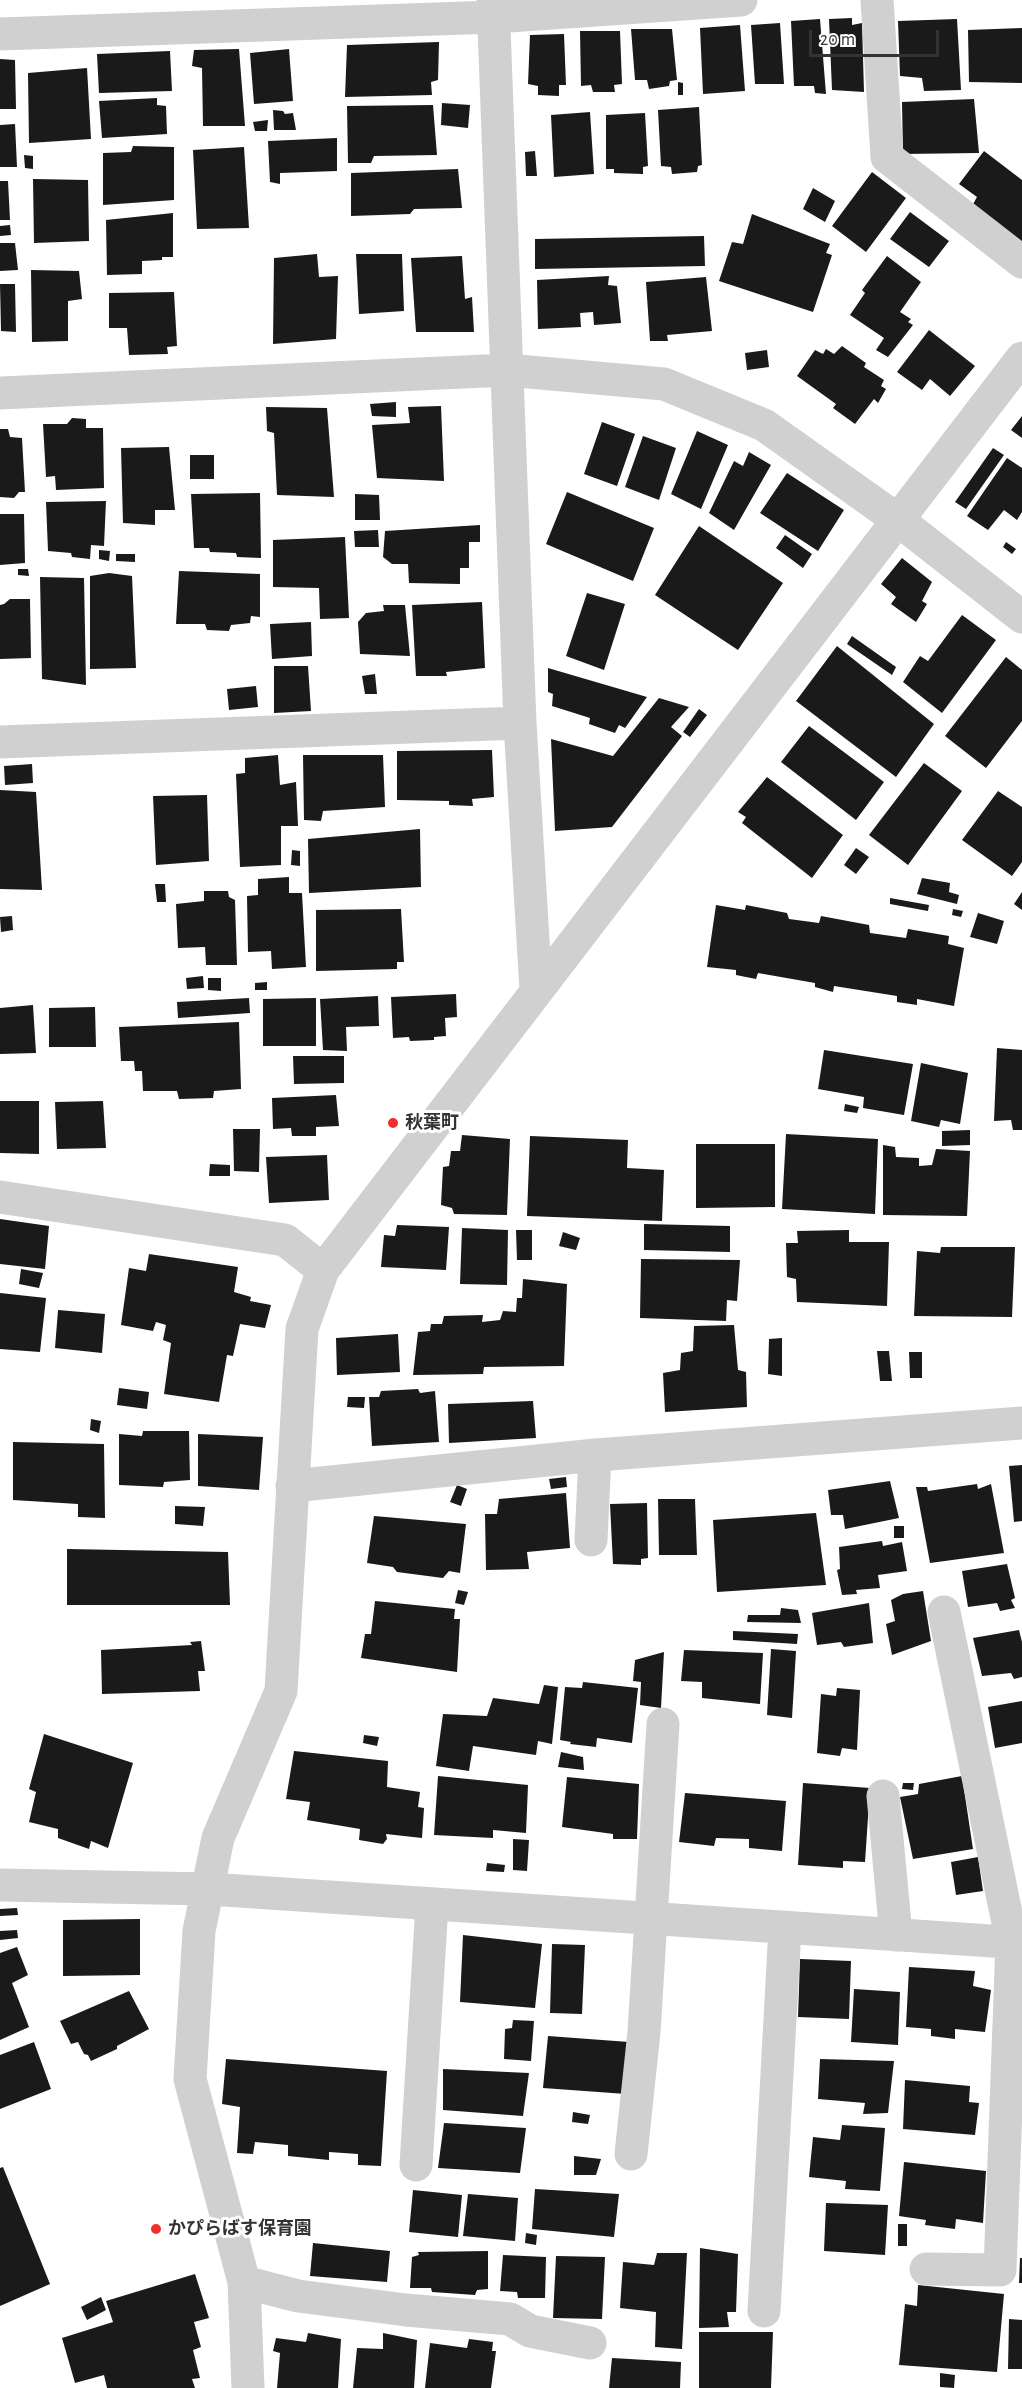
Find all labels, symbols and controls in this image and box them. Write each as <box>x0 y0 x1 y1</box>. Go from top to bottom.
scale bar <box>812 18 942 56</box>
text: 20 m <box>820 31 855 49</box>
place label: 秋葉町 <box>405 1112 459 1134</box>
marker: 秋葉町 <box>386 1116 400 1130</box>
place label: かぴらばす保育園 <box>168 2218 312 2240</box>
marker: かぴらばす保育園 <box>149 2222 163 2236</box>

